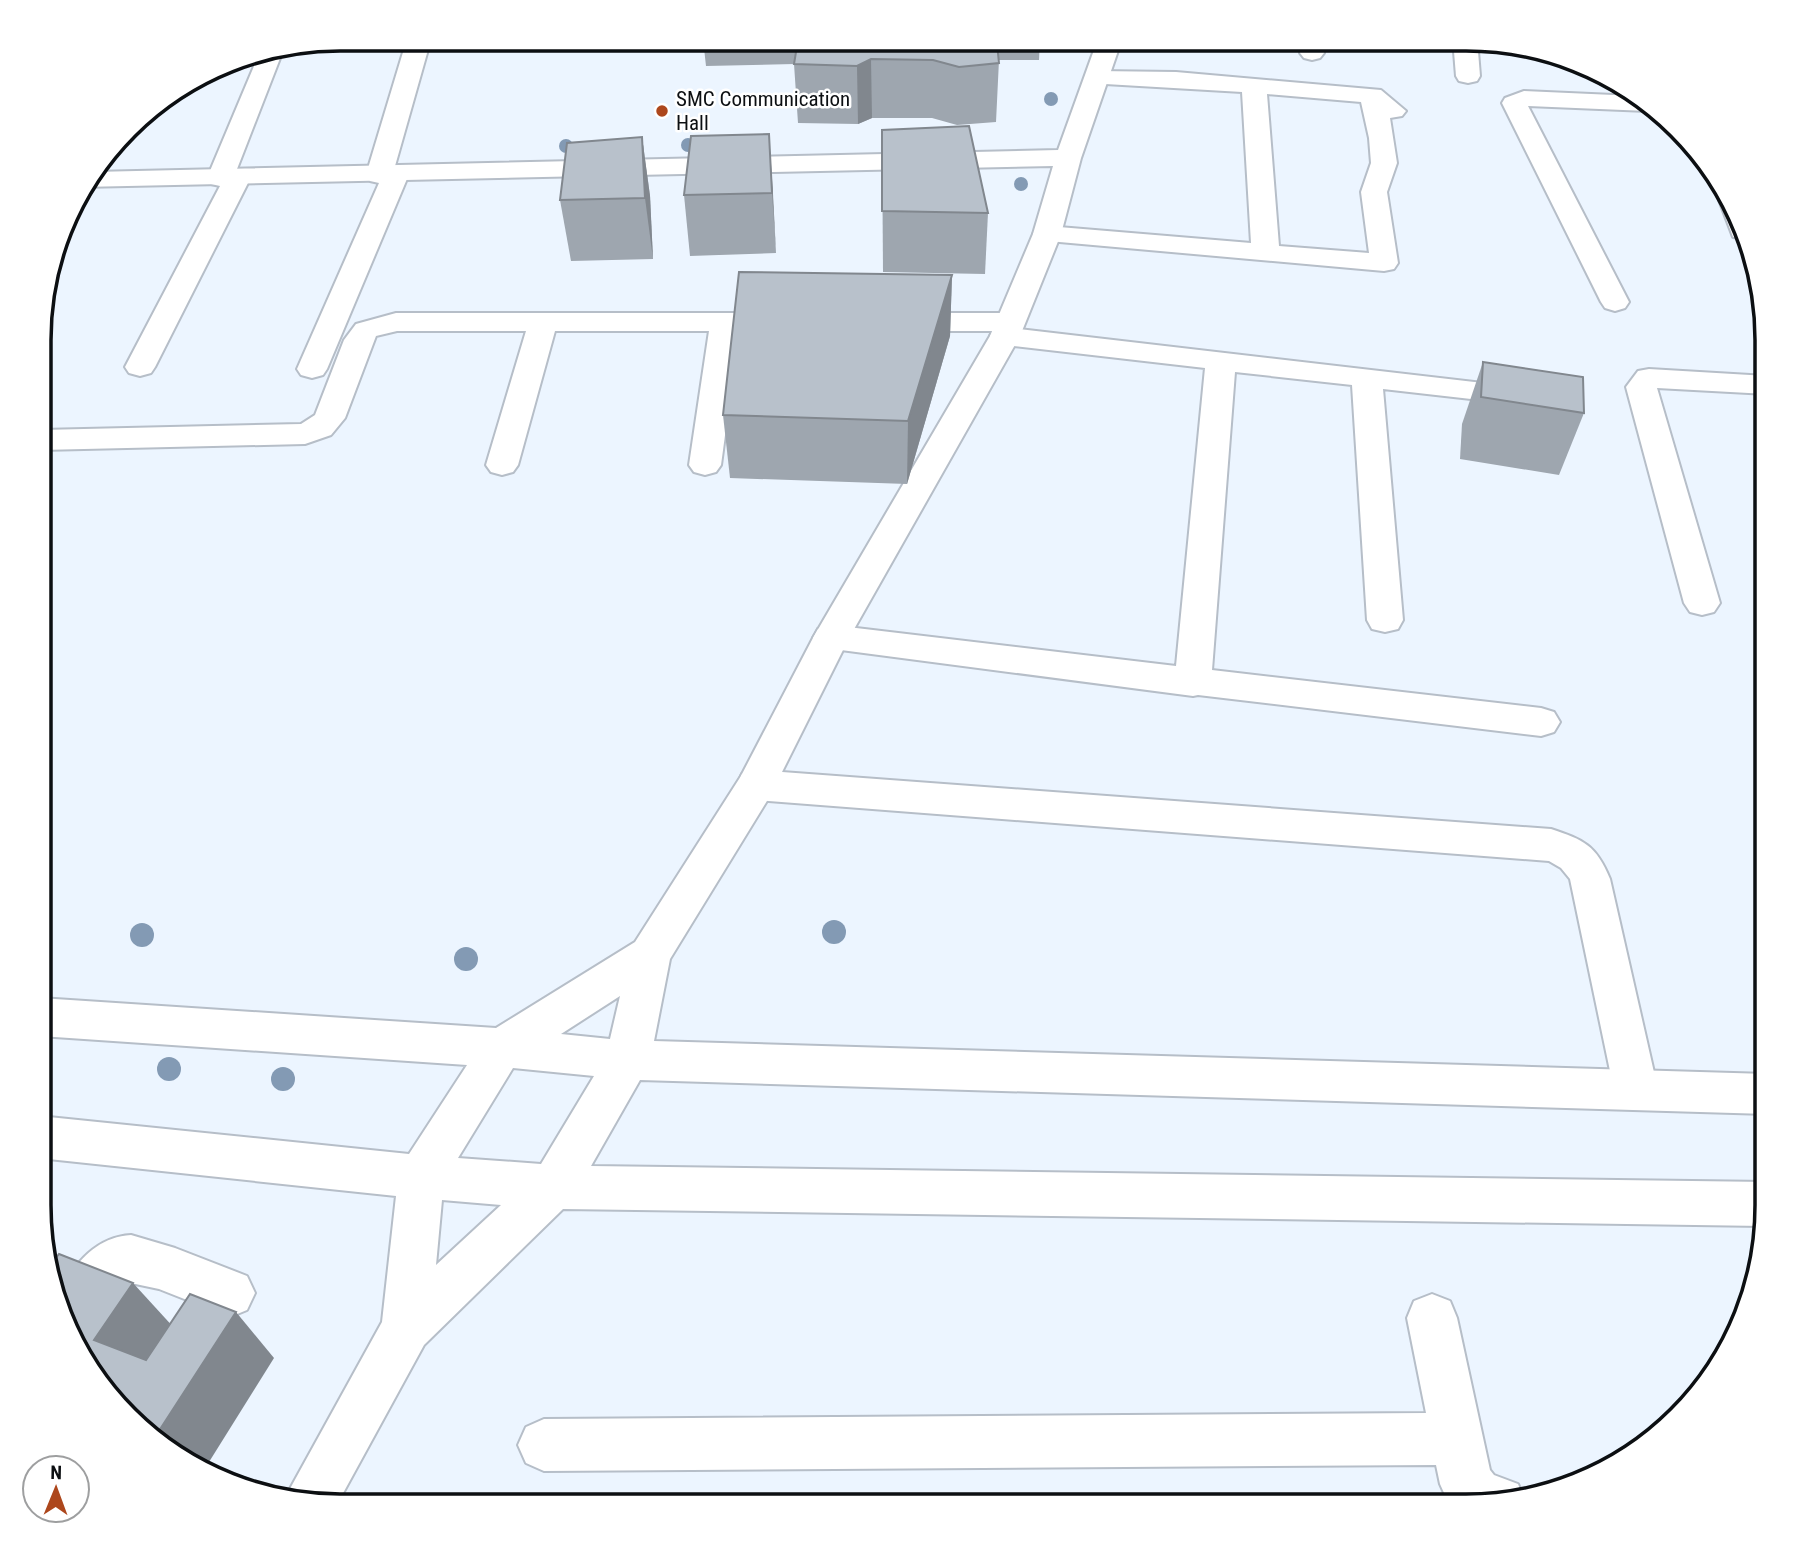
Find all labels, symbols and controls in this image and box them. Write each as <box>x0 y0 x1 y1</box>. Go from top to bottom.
place label: SMC Communication Hall <box>676 87 850 135</box>
marker: SMC Communication Hall <box>654 103 670 119</box>
north arrow <box>21 1454 91 1524</box>
text: N <box>50 1461 62 1484</box>

